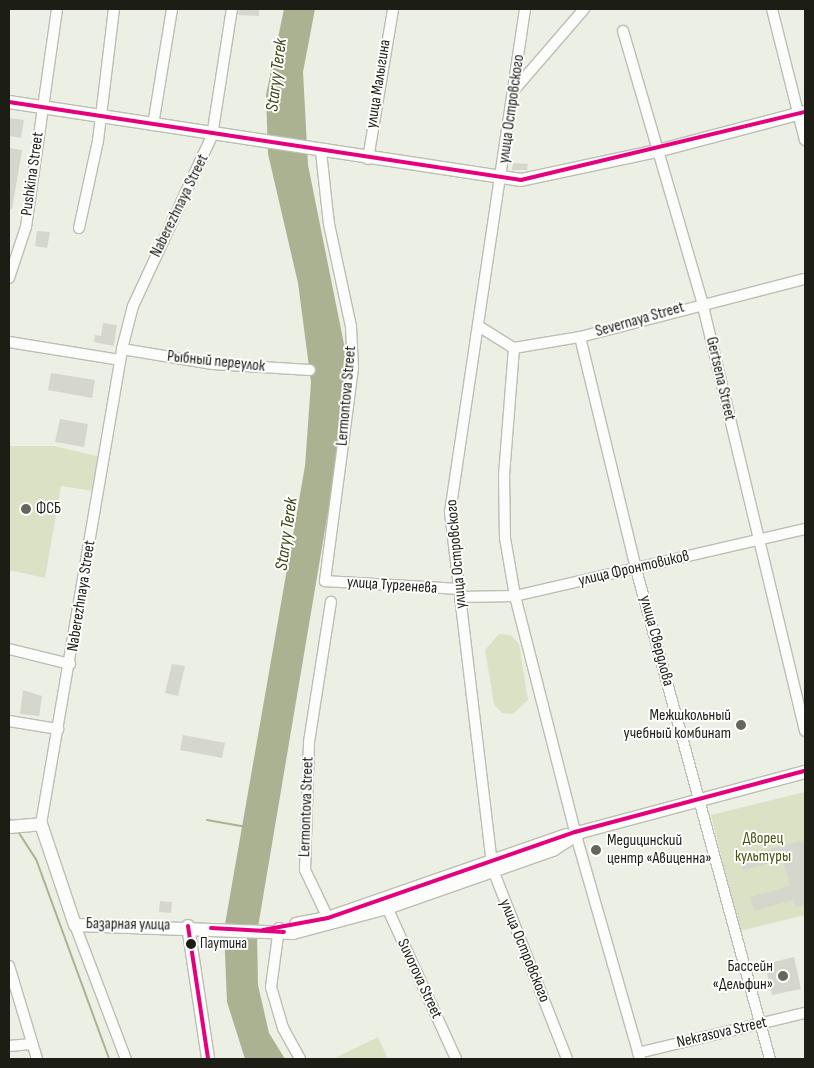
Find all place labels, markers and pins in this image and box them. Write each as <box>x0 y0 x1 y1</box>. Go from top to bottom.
place label: ФСБ <box>36 499 61 519</box>
marker: ФСБ <box>20 503 32 515</box>
place label: Межшкольный учебный комбинат <box>623 706 731 744</box>
marker: Межшкольный учебный комбинат <box>735 719 747 731</box>
place label: Медицинский центр «Авиценна» <box>607 831 712 869</box>
marker: Медицинский центр «Авиценна» <box>589 843 603 857</box>
place label: Паутина <box>200 935 247 953</box>
marker: Паутина <box>186 939 196 949</box>
place label: Бассейн «Дельфин» <box>713 957 773 995</box>
marker: Бассейн «Дельфин» <box>777 970 789 982</box>

